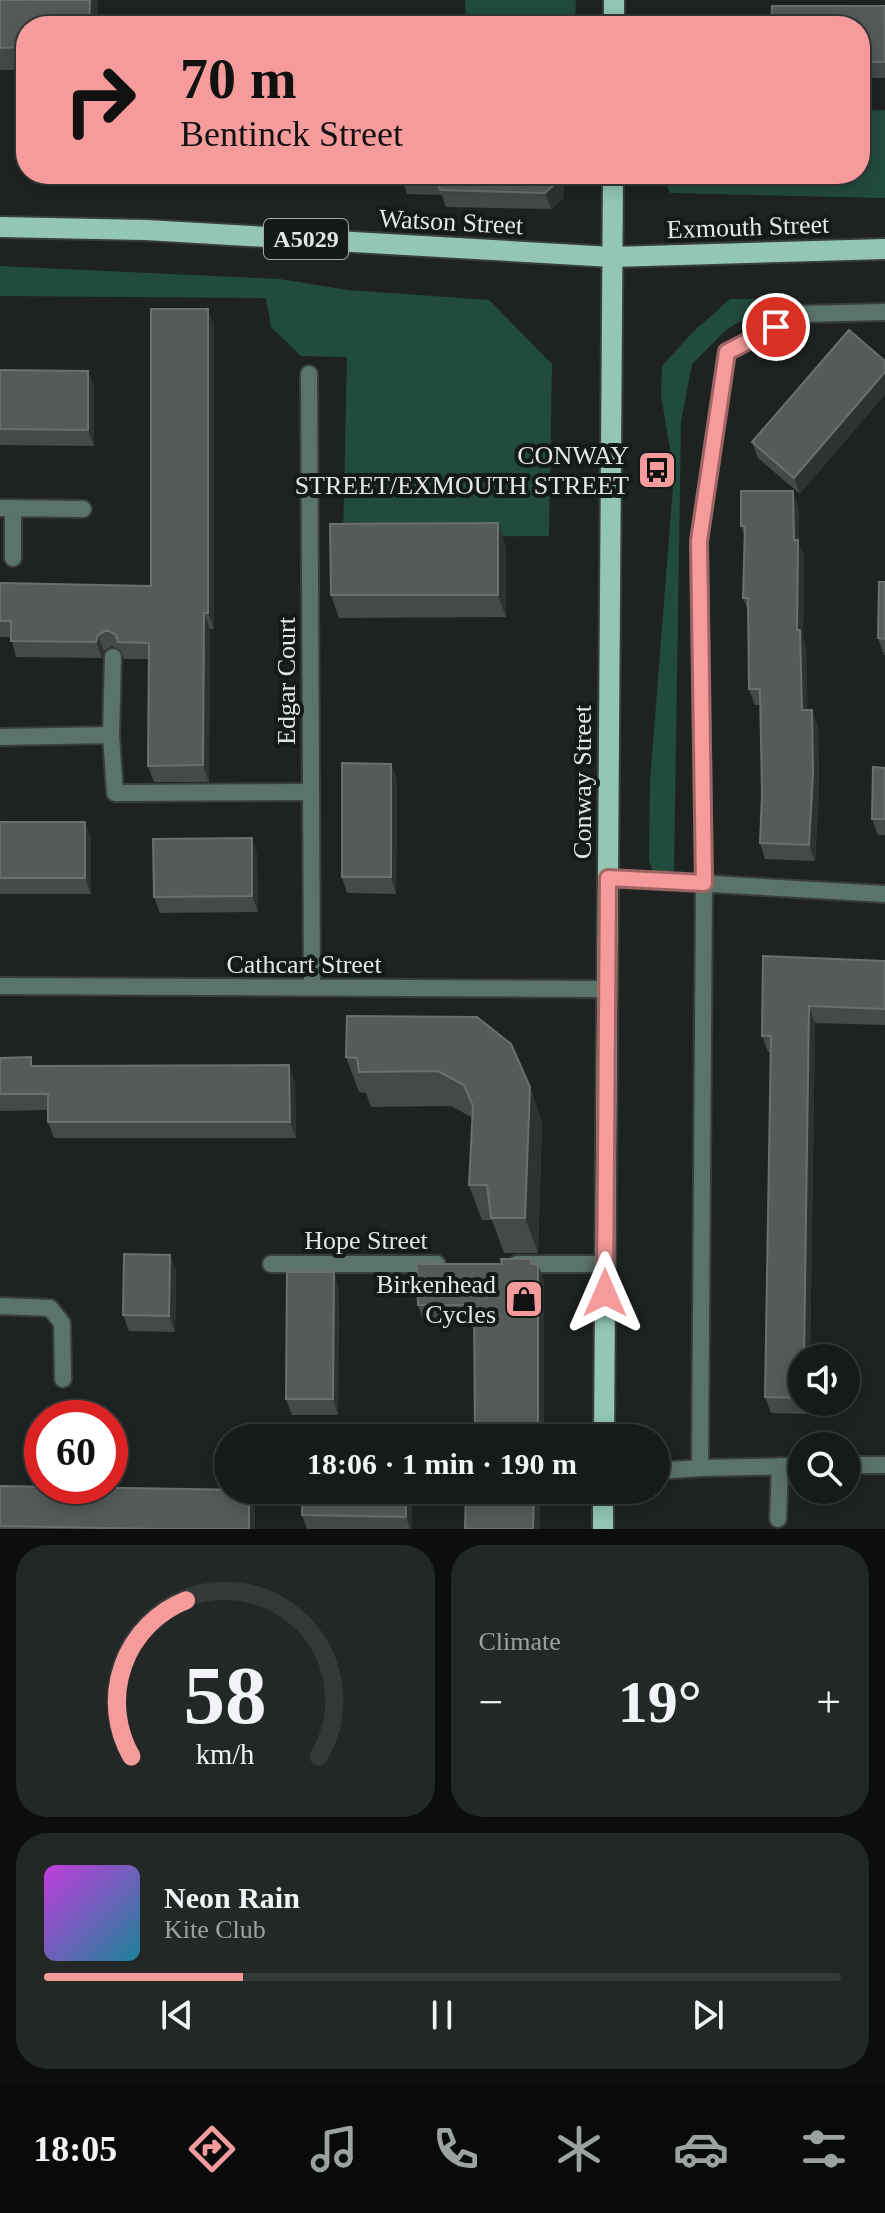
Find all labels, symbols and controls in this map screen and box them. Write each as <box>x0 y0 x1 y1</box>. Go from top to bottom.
icon: right <box>48 48 152 152</box>
text: 70 m <box>180 48 297 110</box>
text: Bentinck Street <box>180 114 403 154</box>
street label: Watson Street <box>378 204 525 240</box>
street label: Exmouth Street <box>666 210 830 244</box>
road number: A5029 <box>264 219 348 259</box>
pin <box>742 293 810 361</box>
icon: arrive <box>754 305 798 349</box>
place label: CONWAY STREET/EXMOUTH STREET <box>295 441 629 500</box>
bus stop icon: CONWAY STREET/EXMOUTH STREET <box>636 449 678 491</box>
street label: Edgar Court <box>272 616 301 745</box>
street label: Conway Street <box>568 704 597 859</box>
street label: Cathcart Street <box>226 950 382 979</box>
street label: Hope Street <box>304 1226 429 1255</box>
position arrow <box>563 1251 647 1335</box>
place label: Birkenhead Cycles <box>376 1270 496 1329</box>
shop icon: Birkenhead Cycles <box>503 1278 545 1320</box>
map controls <box>788 1344 860 1504</box>
button: sound <box>788 1344 860 1416</box>
speed limit sign: 60 <box>24 1400 128 1504</box>
button: search <box>788 1432 860 1504</box>
text: 18:06 · 1 min · 190 m <box>307 1447 577 1480</box>
text: Climate <box>479 1627 561 1656</box>
text: 58 <box>184 1649 267 1741</box>
text: 19° <box>618 1669 702 1735</box>
text: − <box>479 1678 503 1727</box>
text: + <box>816 1678 841 1727</box>
text: km/h <box>196 1739 255 1770</box>
text: Neon Rain <box>164 1881 300 1914</box>
text: Kite Club <box>164 1915 266 1944</box>
icon: previous <box>155 1993 199 2037</box>
icon: pause <box>420 1993 464 2037</box>
icon: next <box>686 1993 730 2037</box>
icon: directions <box>184 2121 240 2177</box>
icon: music <box>306 2121 362 2177</box>
icon: phone <box>428 2121 484 2177</box>
icon: climate <box>551 2121 607 2177</box>
icon: car <box>673 2121 729 2177</box>
icon: filters <box>796 2121 852 2177</box>
text: 18:05 <box>33 2129 117 2169</box>

